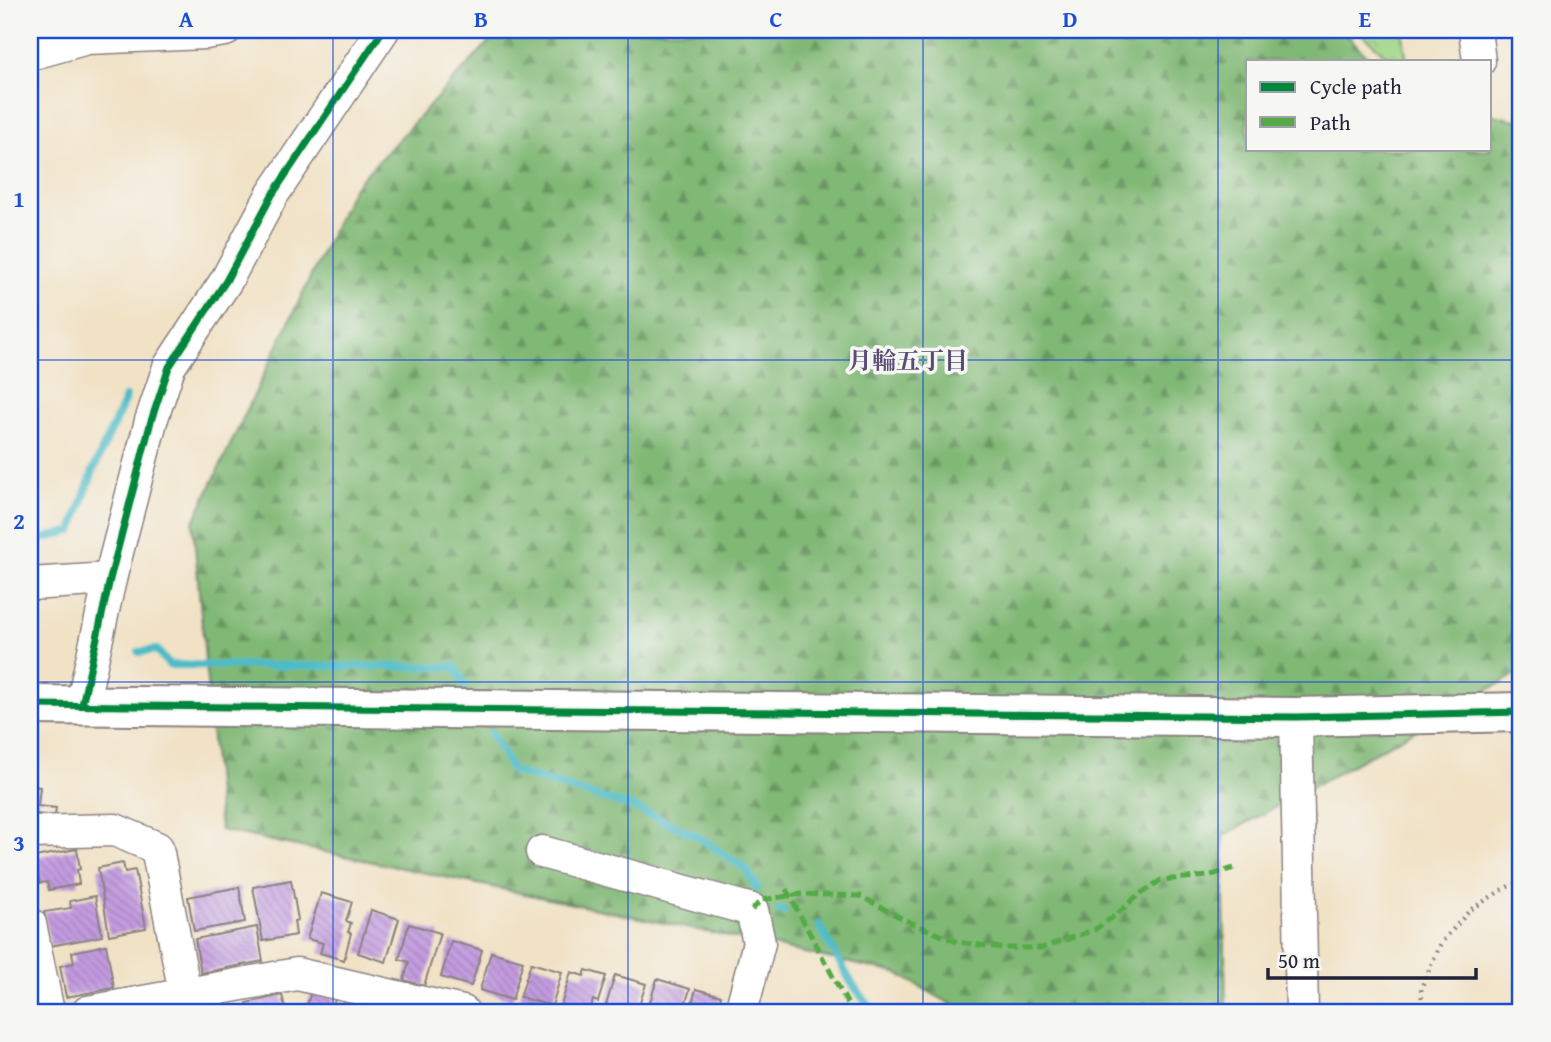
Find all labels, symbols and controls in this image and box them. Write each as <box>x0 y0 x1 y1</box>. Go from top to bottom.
text: A <box>179 2 194 35</box>
text: B <box>474 2 488 35</box>
text: C <box>769 2 783 35</box>
text: D <box>1063 2 1078 35</box>
text: E <box>1359 2 1371 35</box>
legend <box>1246 60 1492 150</box>
text: Cycle path <box>1310 71 1402 102</box>
text: Path <box>1310 107 1351 138</box>
text: 1 <box>13 182 25 215</box>
district label: 月輪五丁目 <box>848 343 968 378</box>
text: 2 <box>13 504 25 537</box>
text: 3 <box>13 826 25 859</box>
scale bar <box>1268 937 1476 981</box>
text: 50 m <box>1278 945 1320 976</box>

